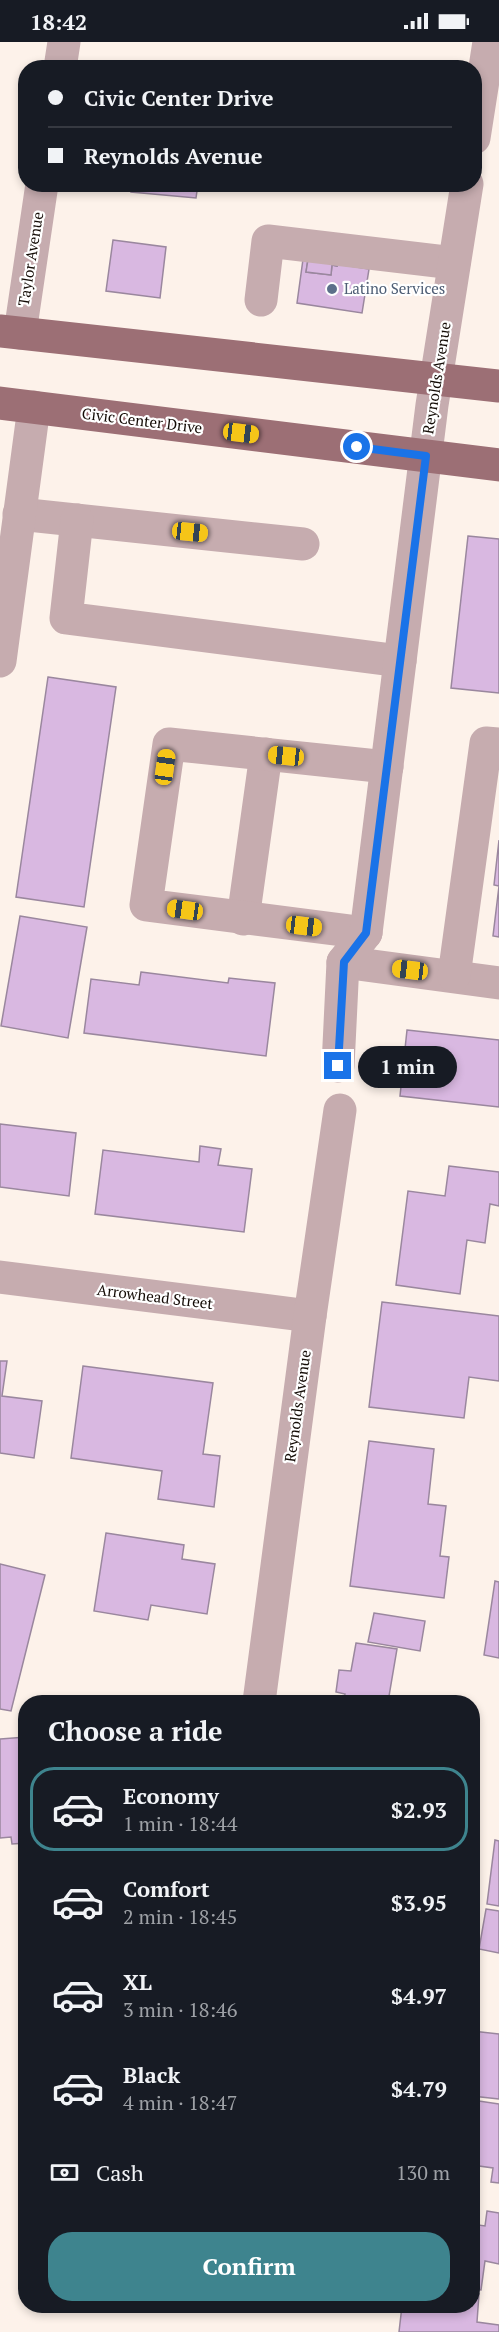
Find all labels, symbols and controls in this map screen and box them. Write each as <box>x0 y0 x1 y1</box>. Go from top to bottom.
text: 18:42 <box>30 7 87 36</box>
text: Civic Center Drive <box>84 83 274 112</box>
text: Reynolds Avenue <box>84 141 263 170</box>
street label: Taylor Avenue <box>13 210 47 307</box>
place label: Latino Services <box>344 278 445 298</box>
marker: Latino Services <box>325 282 339 296</box>
street label: Reynolds Avenue <box>417 320 455 435</box>
street label: Civic Center Drive <box>81 403 203 437</box>
car <box>222 422 260 444</box>
route start <box>343 433 370 460</box>
car <box>171 521 209 543</box>
car <box>267 745 305 767</box>
car <box>154 748 176 786</box>
car <box>166 899 204 921</box>
car <box>285 915 323 937</box>
car <box>391 959 429 981</box>
callout: 1 min <box>359 1045 458 1087</box>
route end <box>324 1052 351 1079</box>
text: 1 min <box>380 1053 435 1080</box>
street label: Arrowhead Street <box>96 1279 215 1313</box>
street label: Reynolds Avenue <box>279 1348 315 1463</box>
text: Choose a ride <box>48 1713 223 1749</box>
text: Economy <box>123 1781 219 1810</box>
icon: car <box>51 1782 105 1836</box>
text: $2.93 <box>391 1795 447 1824</box>
text: 1 min · 18:44 <box>123 1810 237 1837</box>
text: Comfort <box>123 1874 209 1903</box>
icon: car <box>51 1875 105 1929</box>
text: $3.95 <box>391 1888 447 1917</box>
text: 2 min · 18:45 <box>123 1903 237 1930</box>
text: XL <box>123 1967 152 1996</box>
icon: car <box>51 1968 105 2022</box>
text: $4.97 <box>391 1981 447 2010</box>
text: 3 min · 18:46 <box>123 1996 237 2023</box>
text: Black <box>123 2060 180 2089</box>
icon: car <box>51 2061 105 2115</box>
text: $4.79 <box>391 2074 447 2103</box>
text: 4 min · 18:47 <box>123 2089 237 2116</box>
icon: cash <box>48 2156 81 2189</box>
text: Cash <box>96 2158 144 2187</box>
text: 130 m <box>396 2159 450 2186</box>
button: Confirm <box>48 2232 450 2301</box>

